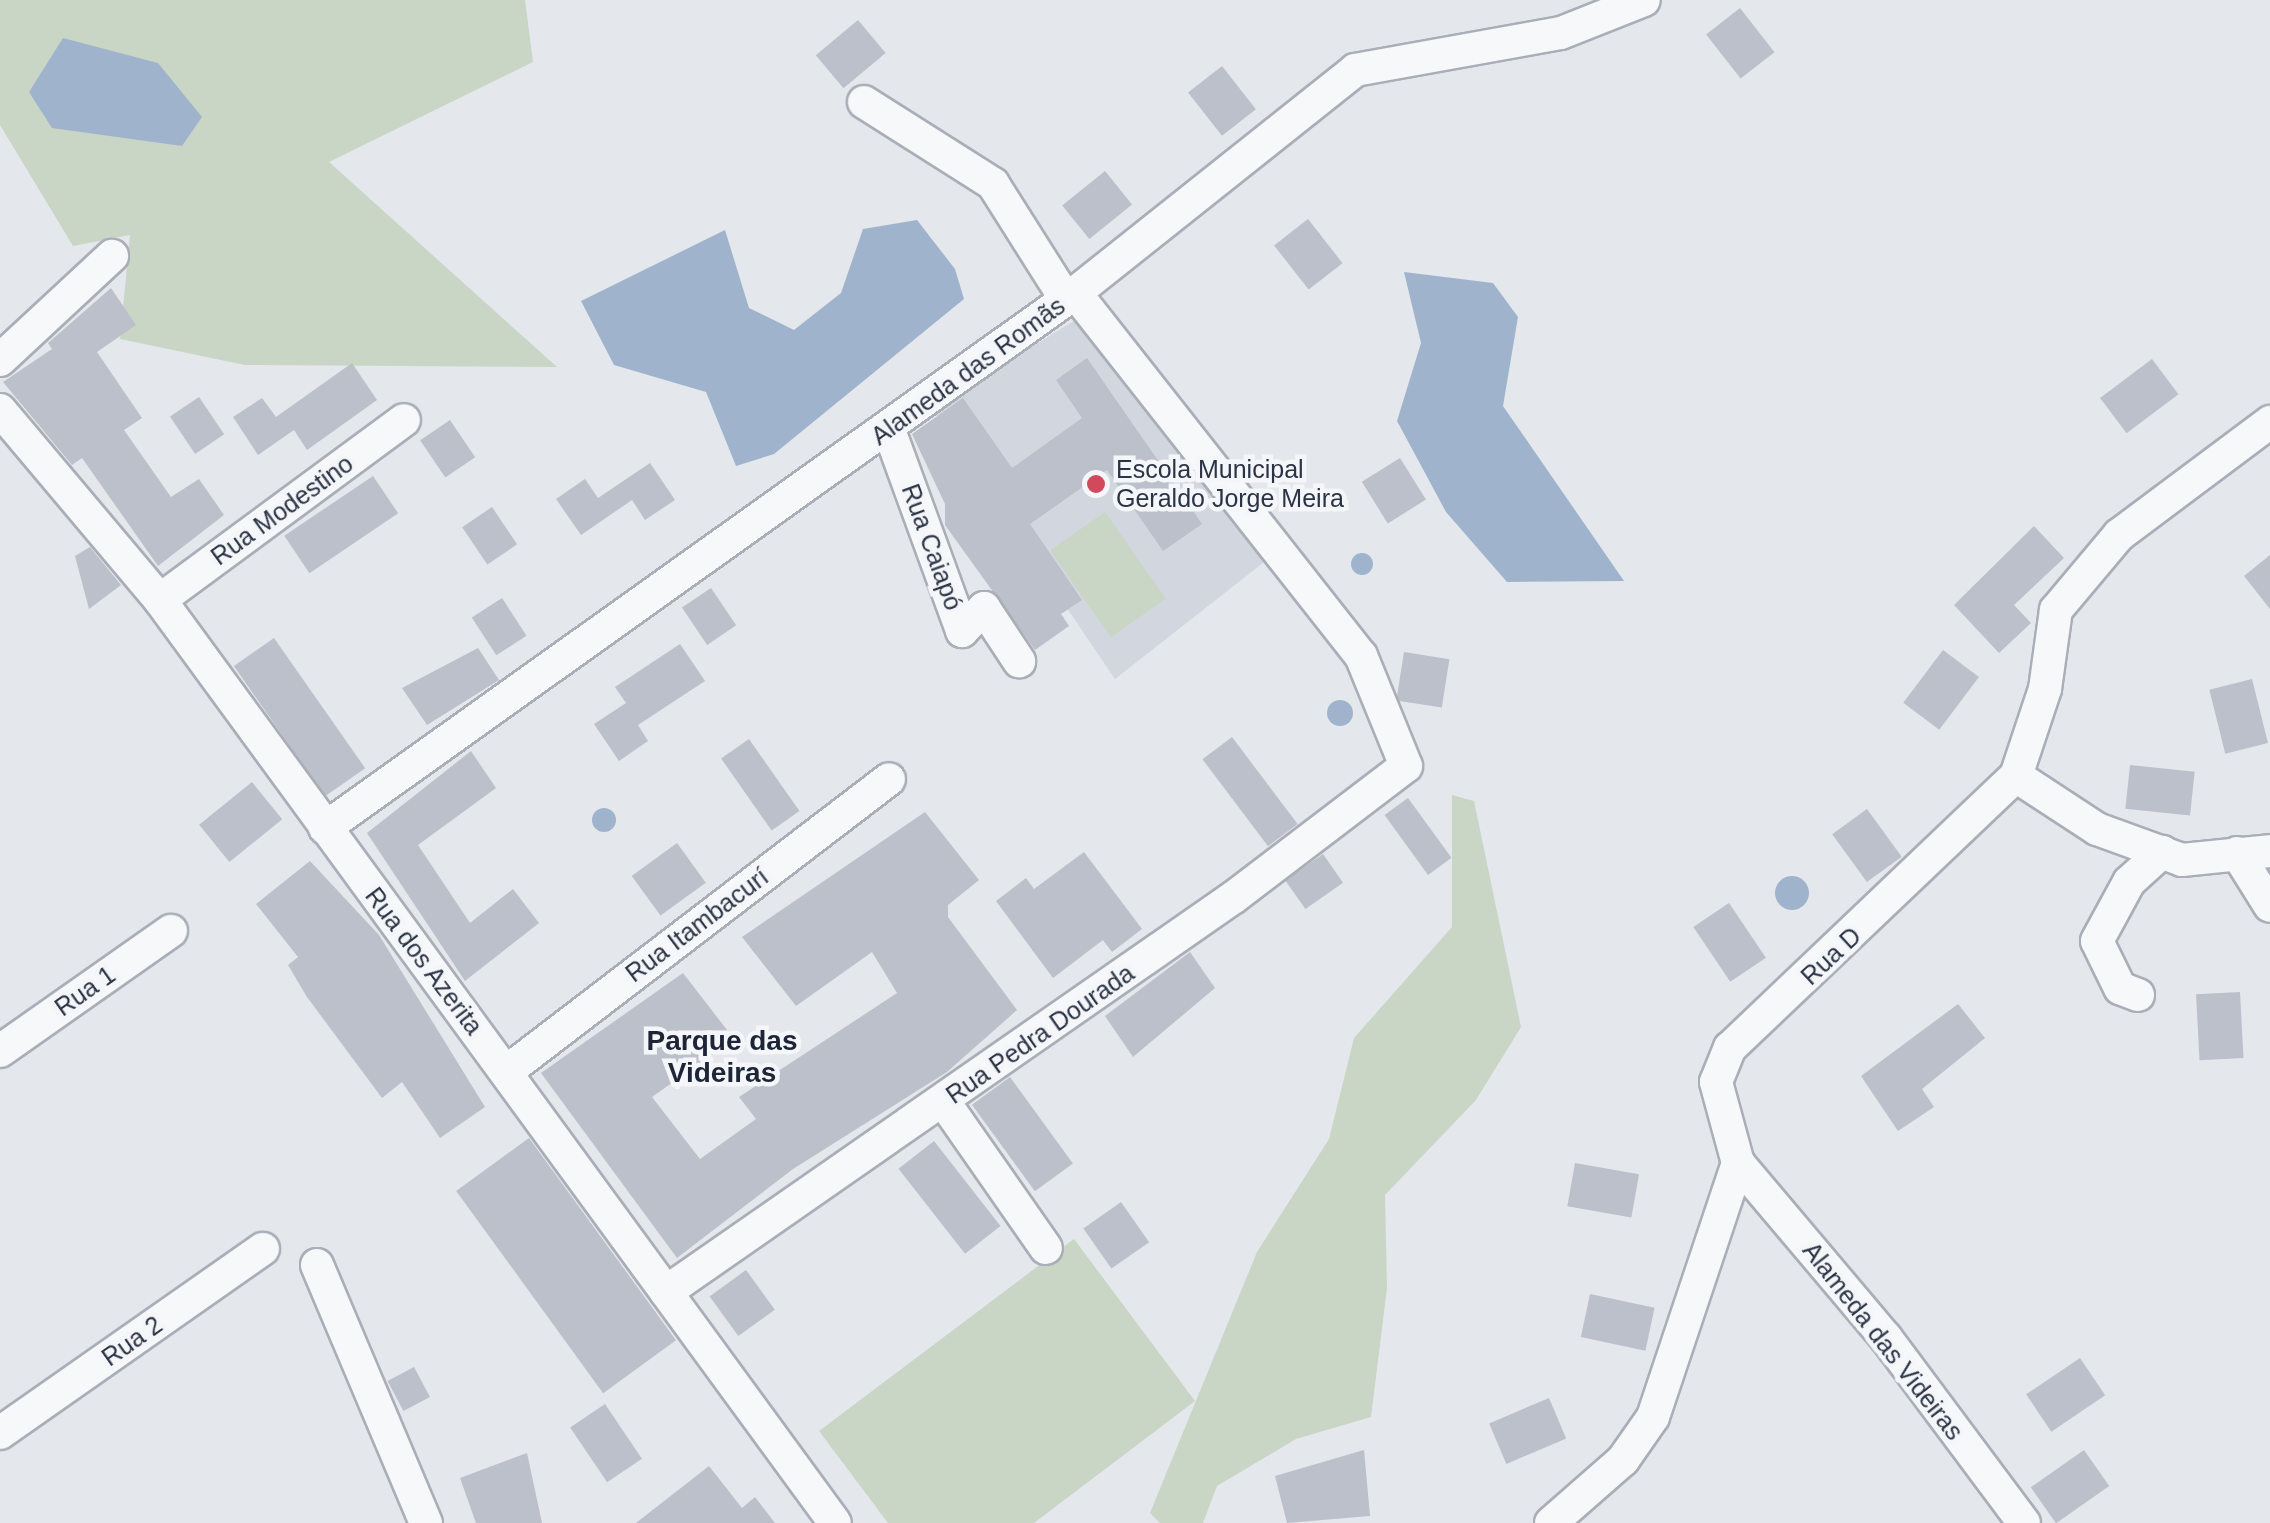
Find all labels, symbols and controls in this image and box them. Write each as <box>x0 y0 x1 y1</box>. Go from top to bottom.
street label: Alameda das Romãs <box>865 291 1071 451</box>
street label: Rua Modestino <box>205 448 359 572</box>
place label: Escola Municipal Geraldo Jorge Meira <box>1116 455 1344 514</box>
marker: Escola Municipal Geraldo Jorge Meira <box>1085 473 1107 495</box>
street label: Rua Caiapó <box>895 480 969 614</box>
street label: Rua Itambacurí <box>620 862 774 988</box>
street label: Rua dos Azerita <box>358 881 490 1041</box>
street label: Rua D <box>1795 921 1867 991</box>
street label: Rua Pedra Dourada <box>940 958 1140 1110</box>
street label: Rua 1 <box>49 960 121 1022</box>
district label: Parque das Videiras <box>647 1024 797 1090</box>
street label: Alameda das Videiras <box>1796 1236 1970 1446</box>
street label: Rua 2 <box>96 1310 168 1372</box>

